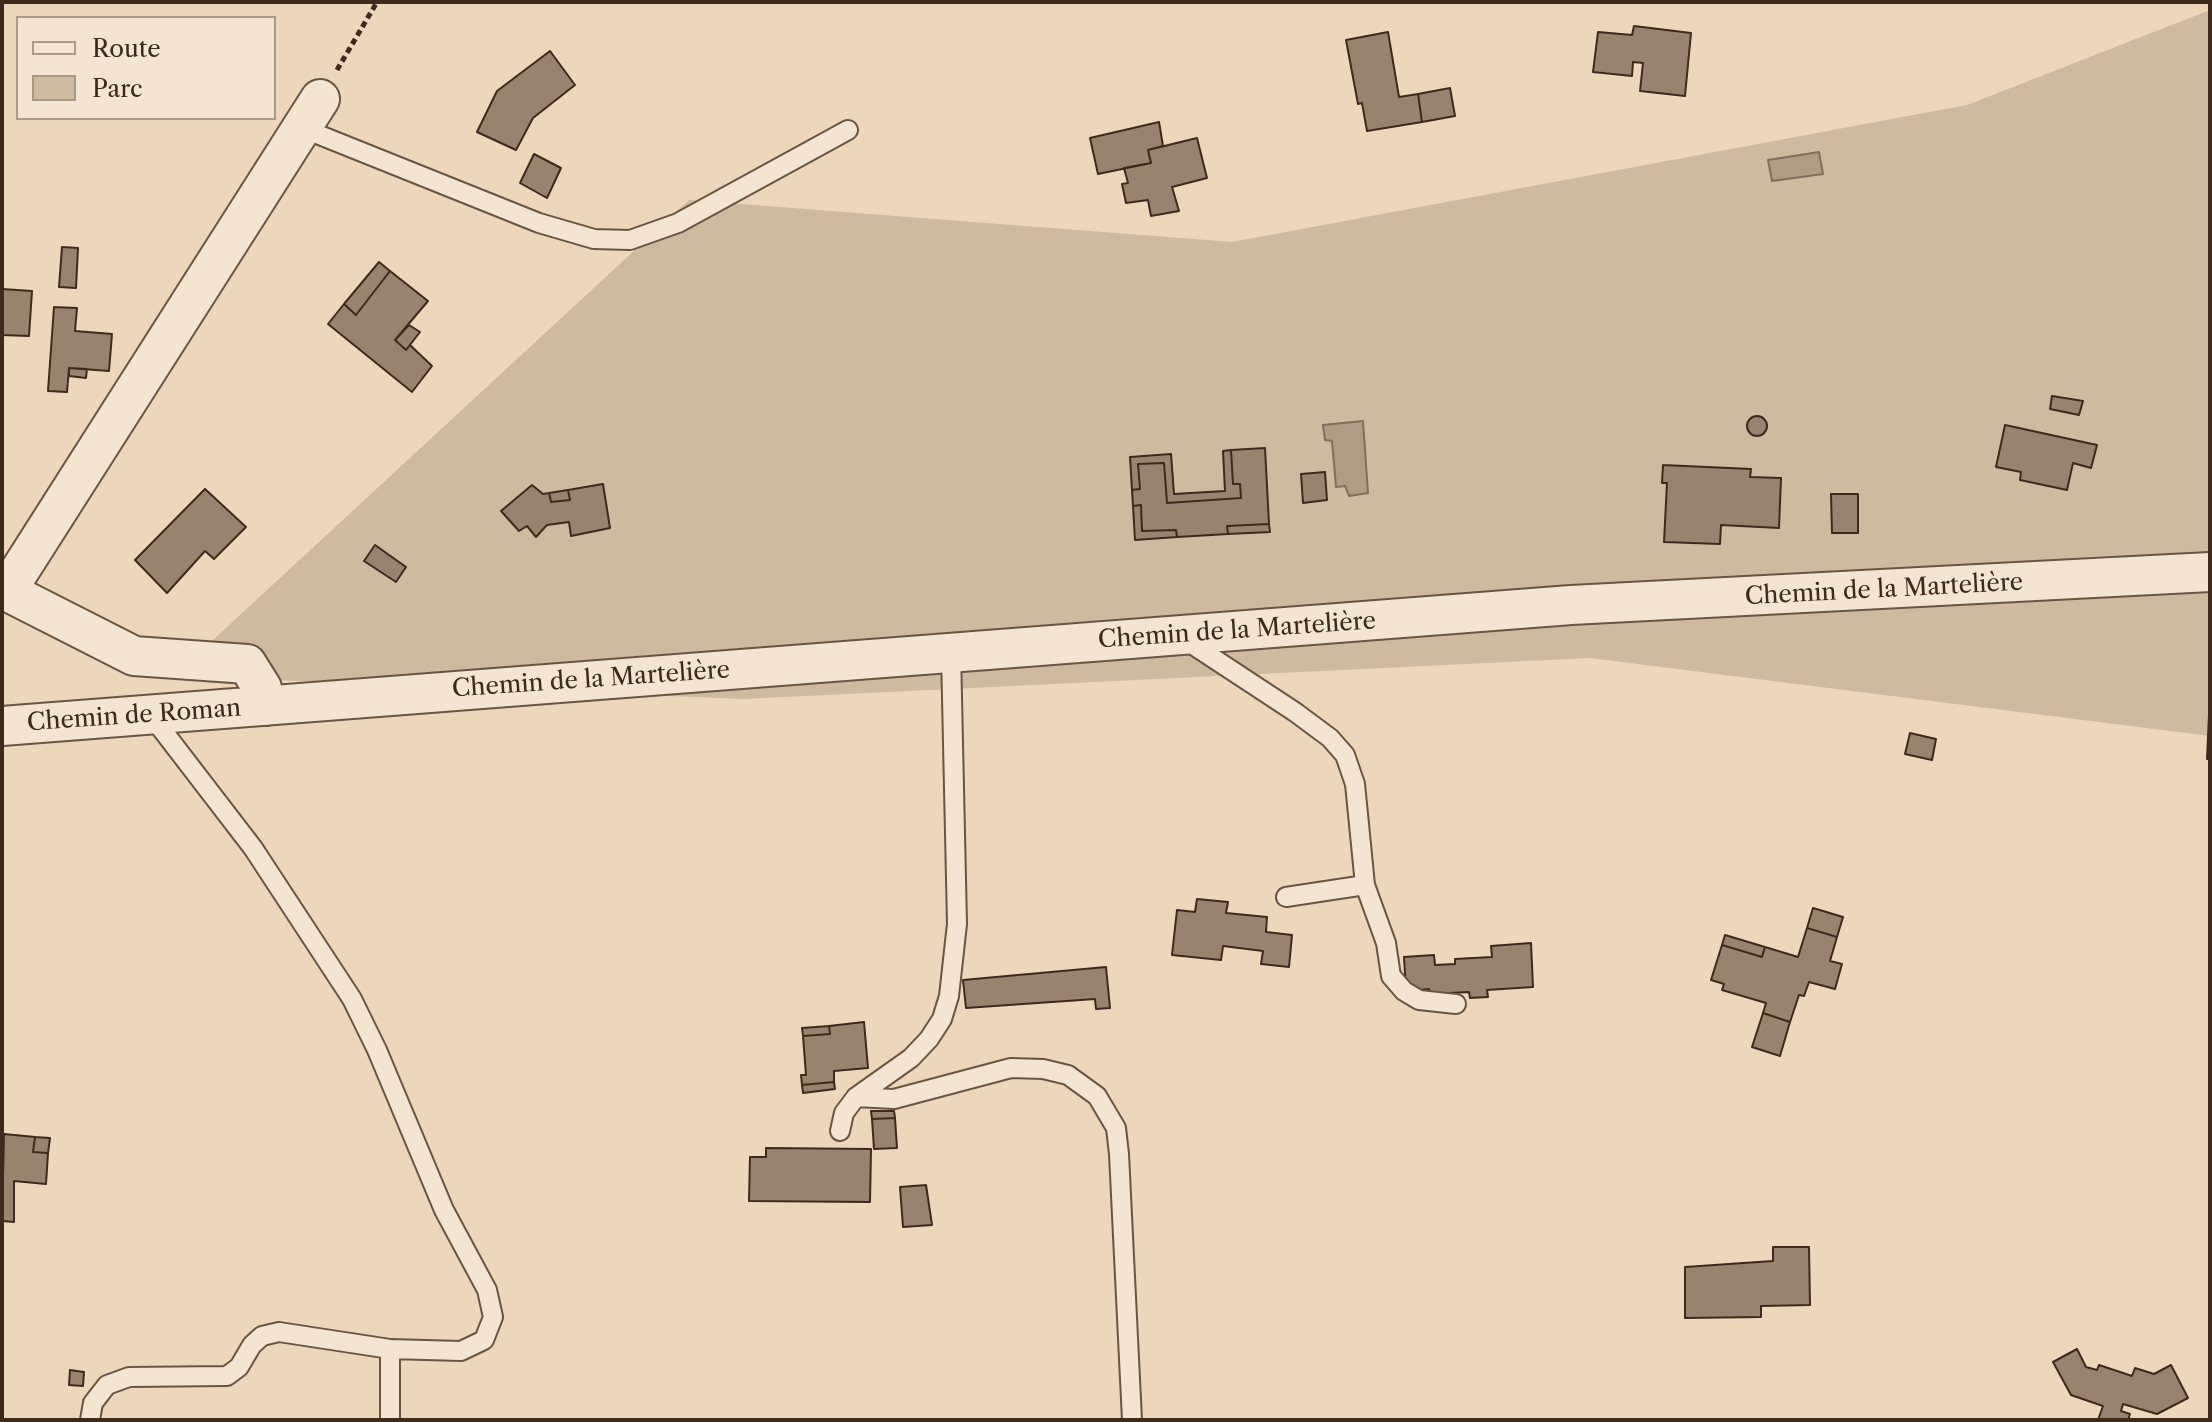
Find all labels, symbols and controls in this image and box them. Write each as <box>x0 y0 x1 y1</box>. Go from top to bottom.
legend <box>16 16 276 120</box>
text: Route <box>92 34 161 63</box>
text: Parc <box>92 74 143 103</box>
street label: Chemin de la Martelière <box>1744 568 2024 612</box>
street label: Chemin de la Martelière <box>1097 607 1377 655</box>
street label: Chemin de la Martelière <box>451 656 731 704</box>
street label: Chemin de Roman <box>26 694 242 738</box>

